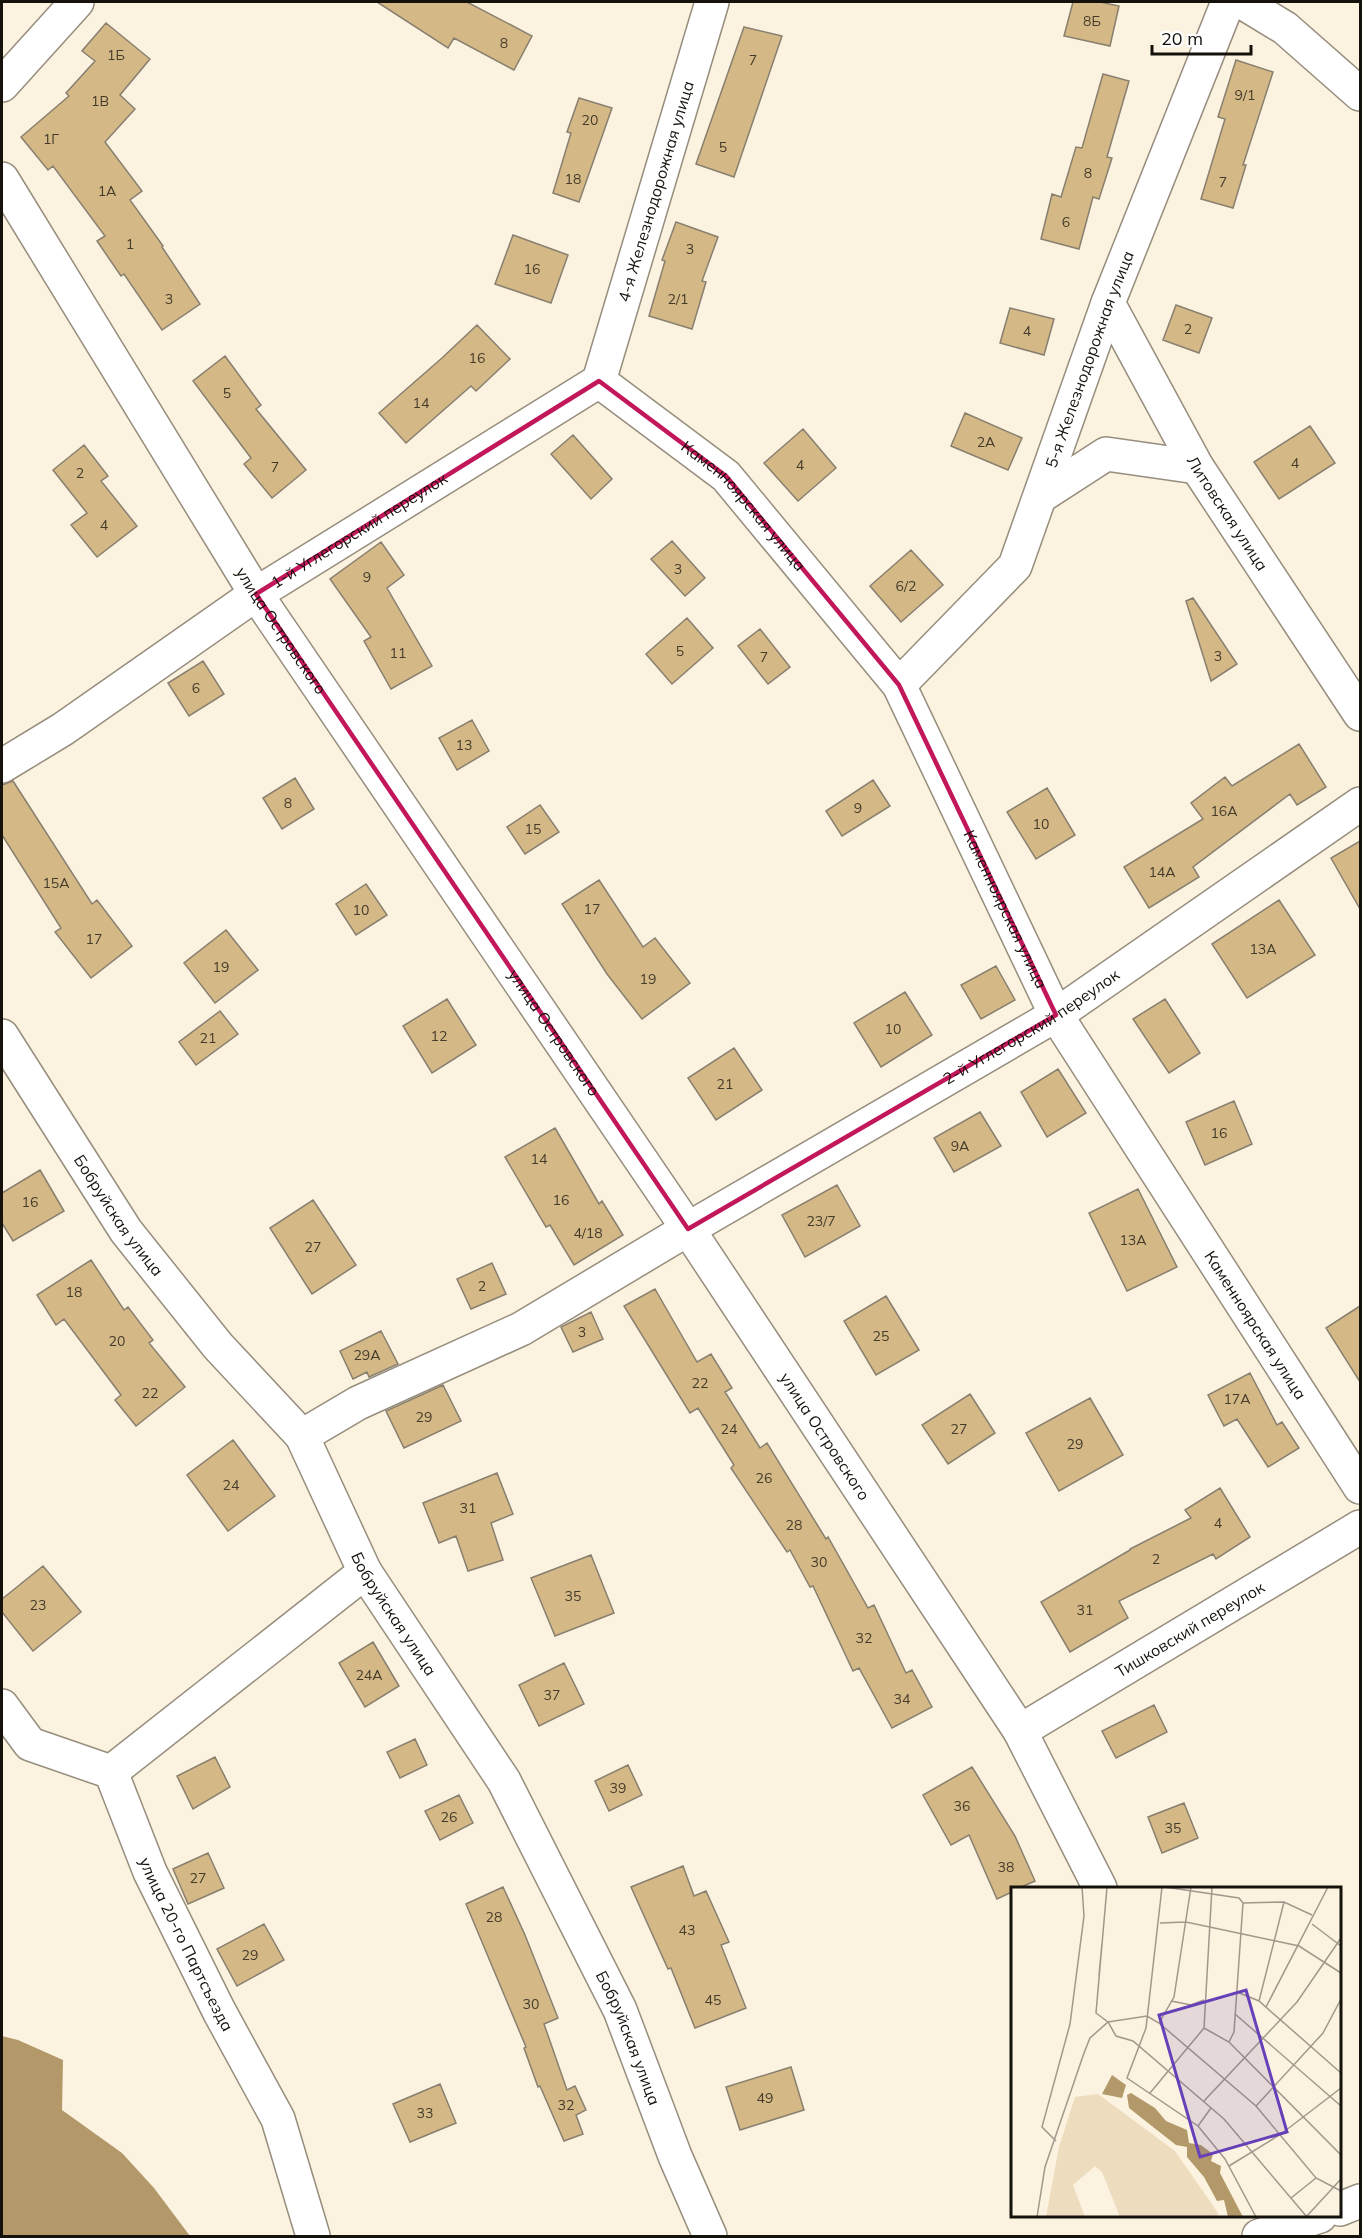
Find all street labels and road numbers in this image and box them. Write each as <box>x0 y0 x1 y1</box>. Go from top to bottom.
street label: 4-я Железнодорожная улица <box>613 78 698 304</box>
street label: 5-я Железнодорожная улица <box>1041 248 1138 470</box>
street label: Каменноярская улица <box>677 436 810 575</box>
street label: Литовская улица <box>1183 452 1273 574</box>
street label: 1-й Углегорский переулок <box>267 468 451 592</box>
street label: улица Островского <box>232 563 331 698</box>
street label: Каменноярская улица <box>959 827 1052 991</box>
street label: 2-й Углегорский переулок <box>939 964 1123 1089</box>
street label: улица Островского <box>504 965 605 1100</box>
street label: Бобруйская улица <box>70 1151 168 1280</box>
street label: Каменноярская улица <box>1200 1247 1311 1403</box>
street label: улица Островского <box>776 1369 874 1504</box>
street label: Бобруйская улица <box>347 1549 441 1679</box>
street label: Тишковский переулок <box>1112 1577 1268 1682</box>
street label: улица 20-го Партсъезда <box>135 1854 238 2034</box>
street label: Бобруйская улица <box>592 1967 665 2108</box>

